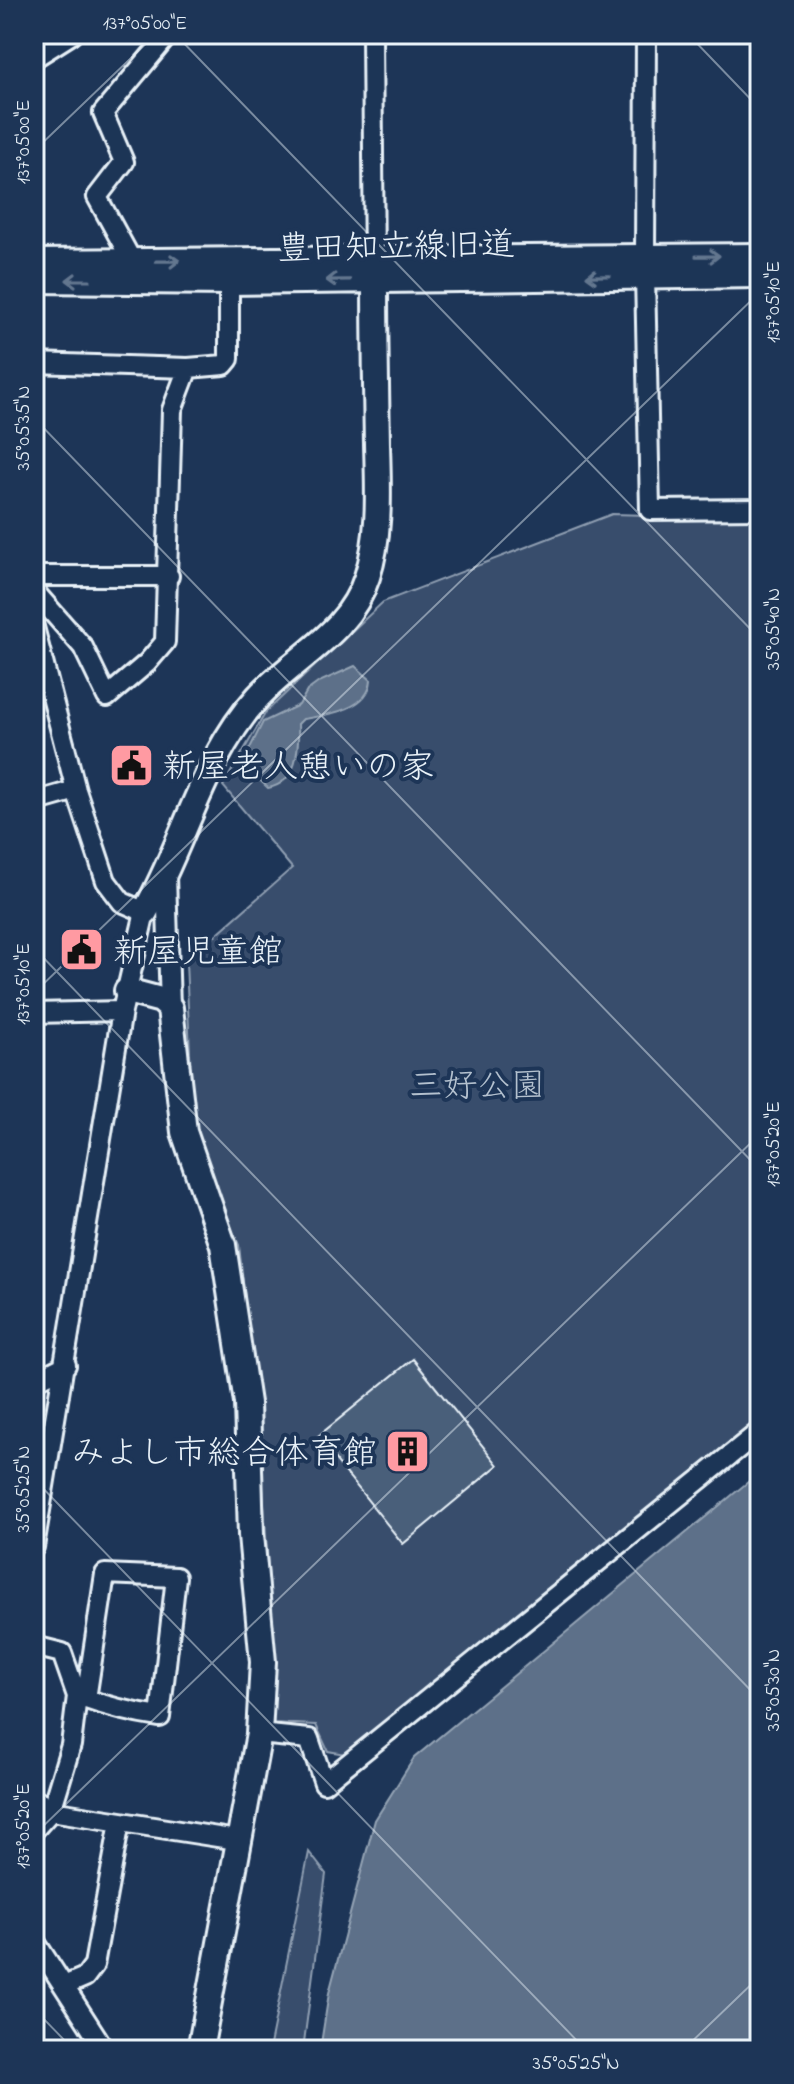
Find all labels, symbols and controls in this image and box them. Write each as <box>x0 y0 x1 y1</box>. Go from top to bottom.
text: 137°05'00"E <box>103 10 187 39</box>
text: 137°05'00"E <box>10 100 39 184</box>
street label: 豊田知立線旧道 <box>277 222 515 276</box>
one-way arrow <box>694 248 721 264</box>
one-way arrow <box>154 253 181 269</box>
text: 137°05'10"E <box>760 261 789 343</box>
one-way arrow <box>585 268 612 283</box>
one-way arrow <box>325 272 352 288</box>
one-way arrow <box>65 273 92 288</box>
text: 35°05'35"N <box>10 385 39 471</box>
text: 35°05'40"N <box>760 588 789 670</box>
public building icon: 新屋老人憩いの家 <box>107 741 155 789</box>
place label: 新屋老人憩いの家 <box>162 744 434 794</box>
public building icon: 新屋児童館 <box>58 926 106 974</box>
place label: 新屋児童館 <box>113 929 283 979</box>
text: 137°05'10"E <box>10 943 39 1025</box>
park label: 三好公園 <box>409 1063 545 1113</box>
text: 137°05'20"E <box>760 1101 789 1187</box>
building icon: みよし市総合体育館 <box>384 1427 432 1475</box>
place label: みよし市総合体育館 <box>71 1430 377 1480</box>
text: 35°05'25"N <box>10 1446 39 1532</box>
text: 35°05'30"N <box>760 1649 789 1731</box>
text: 137°05'20"E <box>10 1783 39 1869</box>
text: 35°05'25"N <box>533 2050 619 2079</box>

